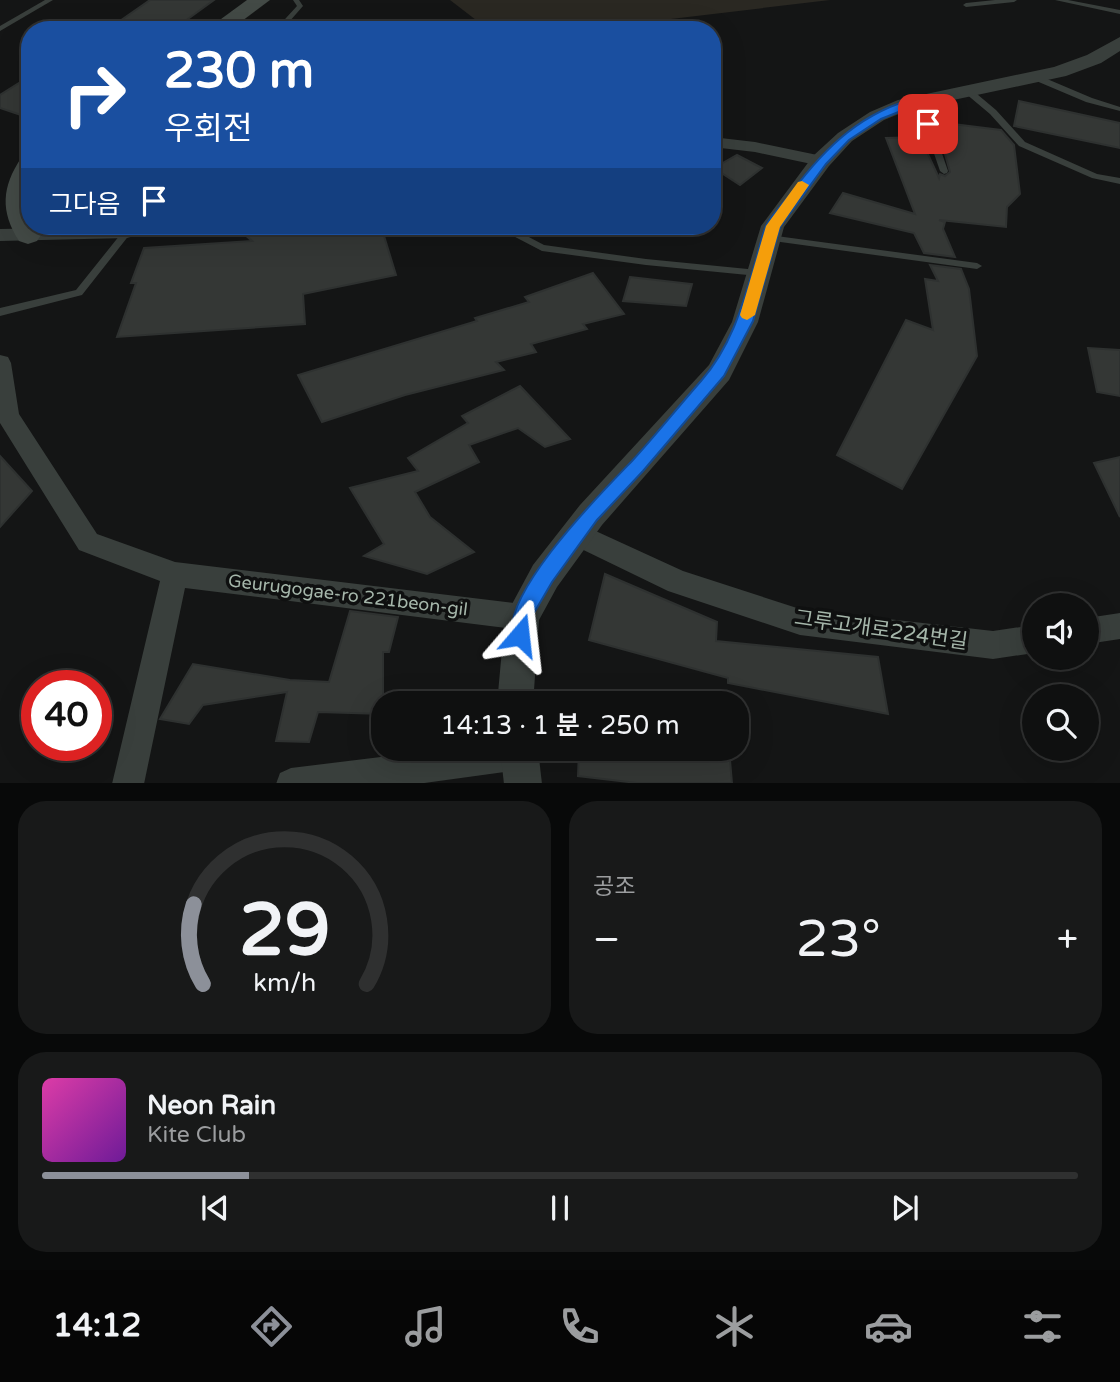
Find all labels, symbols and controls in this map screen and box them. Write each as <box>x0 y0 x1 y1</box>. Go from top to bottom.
text: 230 m <box>164 42 314 101</box>
icon: right <box>49 49 140 140</box>
pin <box>898 94 958 154</box>
icon: arrive <box>909 105 947 143</box>
text: 우회전 <box>164 110 252 148</box>
icon: arrive <box>135 182 173 220</box>
text: 그다음 <box>49 189 121 220</box>
street label: Geurugogae-ro 221beon-gil <box>227 569 469 621</box>
map controls <box>1022 593 1099 761</box>
button: sound <box>1022 593 1099 670</box>
position arrow <box>483 598 557 672</box>
street label: 그루고개로224번길 <box>793 605 969 655</box>
speed limit sign: 40 <box>21 670 112 761</box>
button: search <box>1022 684 1099 761</box>
text: 14:13 · 1 분 · 250 m <box>440 710 680 741</box>
text: 공조 <box>593 873 635 901</box>
text: 29 <box>239 887 330 975</box>
text: 23° <box>796 908 881 971</box>
text: − <box>593 917 620 963</box>
text: + <box>1057 917 1078 963</box>
text: km/h <box>253 967 316 997</box>
text: Neon Rain <box>147 1090 276 1121</box>
text: Kite Club <box>147 1121 246 1149</box>
icon: previous <box>196 1189 234 1227</box>
icon: pause <box>541 1189 579 1227</box>
icon: next <box>886 1189 924 1227</box>
icon: directions <box>247 1302 296 1351</box>
icon: music <box>401 1302 450 1351</box>
icon: phone <box>555 1302 604 1351</box>
icon: climate <box>710 1302 759 1351</box>
icon: car <box>864 1302 913 1351</box>
icon: filters <box>1018 1302 1067 1351</box>
text: 14:12 <box>53 1307 141 1345</box>

